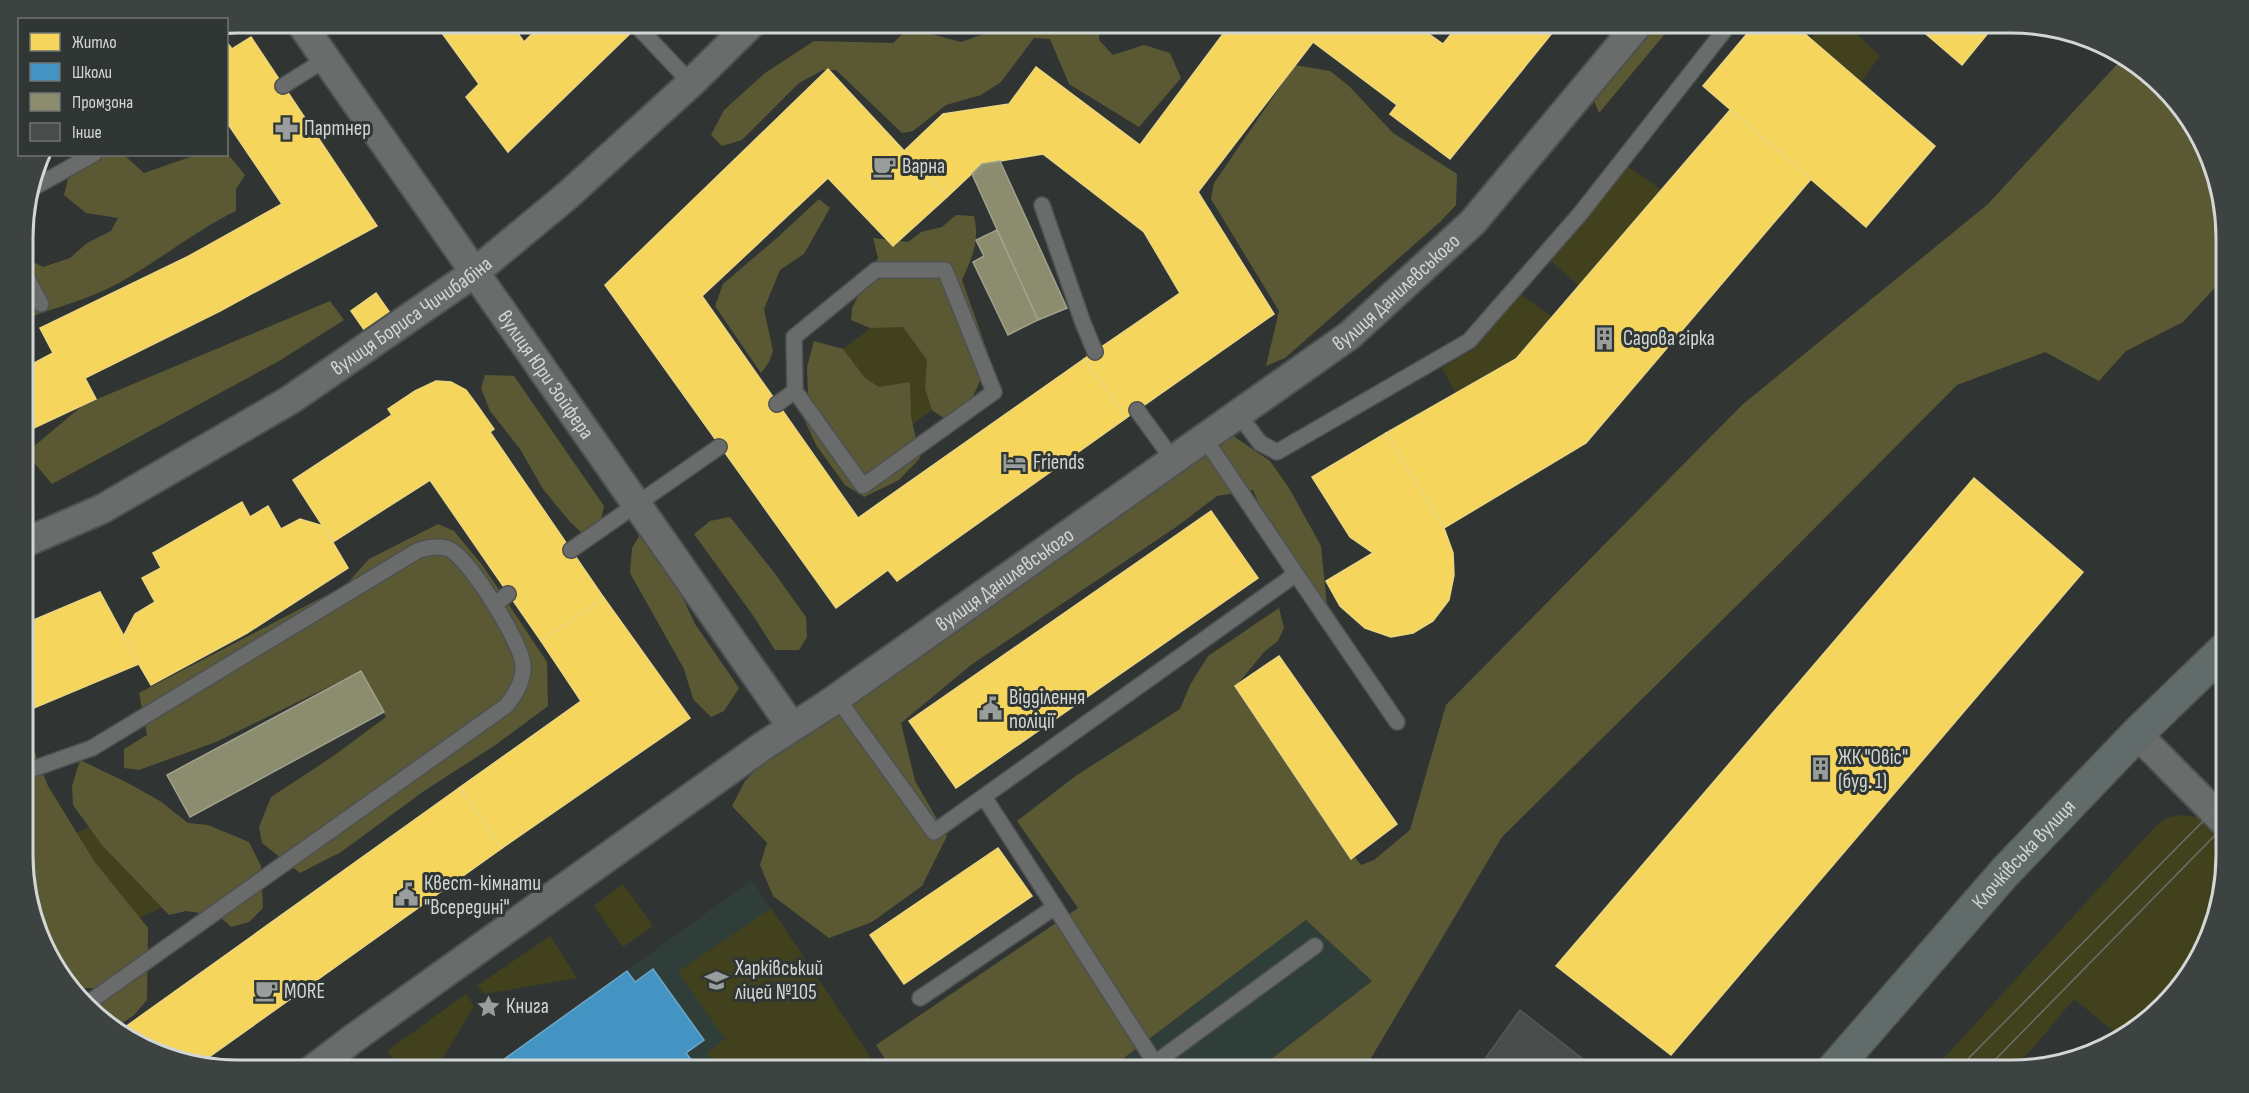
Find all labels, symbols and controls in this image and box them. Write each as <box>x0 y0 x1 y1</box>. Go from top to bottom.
legend <box>18 18 228 156</box>
text: Житло <box>72 32 117 53</box>
text: Школи <box>72 62 112 83</box>
text: Промзона <box>72 92 133 113</box>
pharmacy icon: Партнер <box>273 115 299 141</box>
place label: Партнер <box>304 116 371 141</box>
text: Інше <box>72 122 102 143</box>
cafe icon: Варна <box>871 153 897 179</box>
place label: Варна <box>902 154 945 179</box>
street label: вулиця Данилевського <box>1328 228 1465 356</box>
street label: вулиця Бориса Чичибабіна <box>326 251 497 381</box>
street label: вулиця Юри Зойфера <box>493 305 600 444</box>
building icon: Садова гірка <box>1592 325 1618 351</box>
place label: Садова гірка <box>1623 326 1715 351</box>
hotel icon: Friends <box>1002 449 1028 475</box>
place label: Friends <box>1033 450 1085 475</box>
street label: вулиця Данилевського <box>931 522 1079 637</box>
place label: Відділення поліції <box>1009 685 1085 734</box>
public building icon: Відділення поліції <box>978 696 1004 722</box>
place label: ЖК "Овіс" (буд. 1) <box>1838 745 1908 794</box>
building icon: ЖК "Овіс" (буд. 1) <box>1807 756 1833 782</box>
street label: Клочківська вулиця <box>1966 794 2080 914</box>
place label: Квест-кімнати "Всередині" <box>424 871 541 920</box>
public building icon: Квест-кімнати "Всередині" <box>393 882 419 908</box>
place label: Харківський ліцей №105 <box>734 956 823 1005</box>
school or university icon: Харківський ліцей №105 <box>704 967 730 993</box>
cafe icon: MORE <box>253 978 279 1004</box>
place label: MORE <box>284 979 325 1004</box>
place icon: Книга <box>475 993 501 1019</box>
place label: Книга <box>506 994 549 1019</box>

